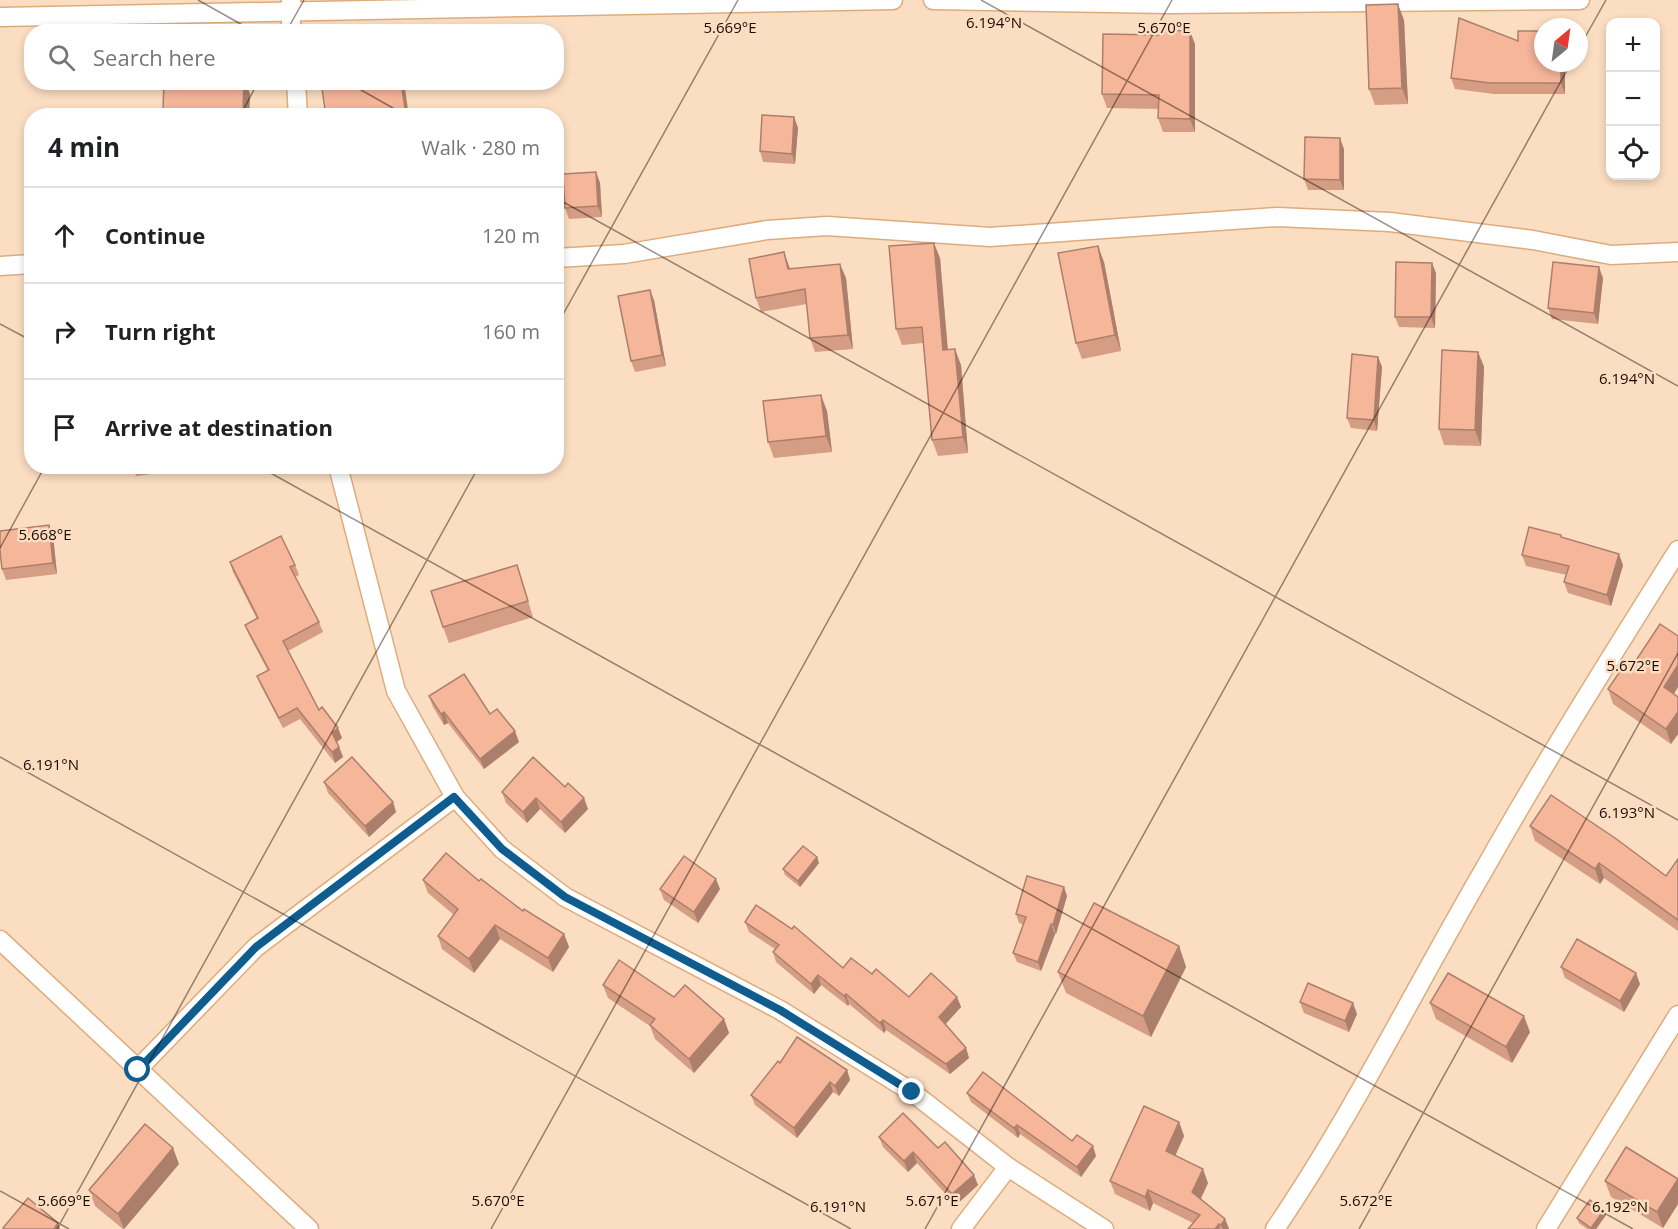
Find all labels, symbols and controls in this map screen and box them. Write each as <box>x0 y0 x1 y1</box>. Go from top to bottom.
text: 6.194°N <box>966 12 1022 32</box>
text: 5.669°E <box>703 17 757 37</box>
text: 5.670°E <box>1137 17 1191 37</box>
north arrow <box>1534 18 1588 72</box>
map controls <box>1606 18 1660 180</box>
button: + <box>1606 18 1660 72</box>
search box <box>24 24 564 90</box>
icon: search <box>45 41 78 74</box>
text: Search here <box>93 42 216 72</box>
button: − <box>1606 72 1660 126</box>
button: locate <box>1606 126 1660 180</box>
text: 4 min <box>48 129 120 165</box>
text: Walk · 280 m <box>421 134 540 161</box>
icon: ahead <box>48 219 81 252</box>
text: Continue <box>105 220 205 250</box>
text: 120 m <box>482 222 540 249</box>
icon: right <box>48 315 81 348</box>
text: Turn right <box>105 316 216 346</box>
text: 160 m <box>482 318 540 345</box>
text: 6.194°N <box>1599 368 1655 388</box>
icon: arrive <box>48 411 81 444</box>
text: Arrive at destination <box>105 412 333 442</box>
text: 5.668°E <box>18 524 72 544</box>
text: 5.672°E <box>1606 655 1660 675</box>
text: 6.191°N <box>23 754 79 774</box>
text: 6.193°N <box>1599 802 1655 822</box>
route start <box>124 1056 150 1082</box>
route end <box>898 1078 924 1104</box>
text: 5.669°E <box>37 1190 91 1210</box>
text: 5.670°E <box>471 1190 525 1210</box>
text: 5.671°E <box>905 1190 959 1210</box>
text: 5.672°E <box>1339 1190 1393 1210</box>
text: 6.191°N <box>810 1196 866 1216</box>
text: 6.192°N <box>1592 1196 1648 1216</box>

